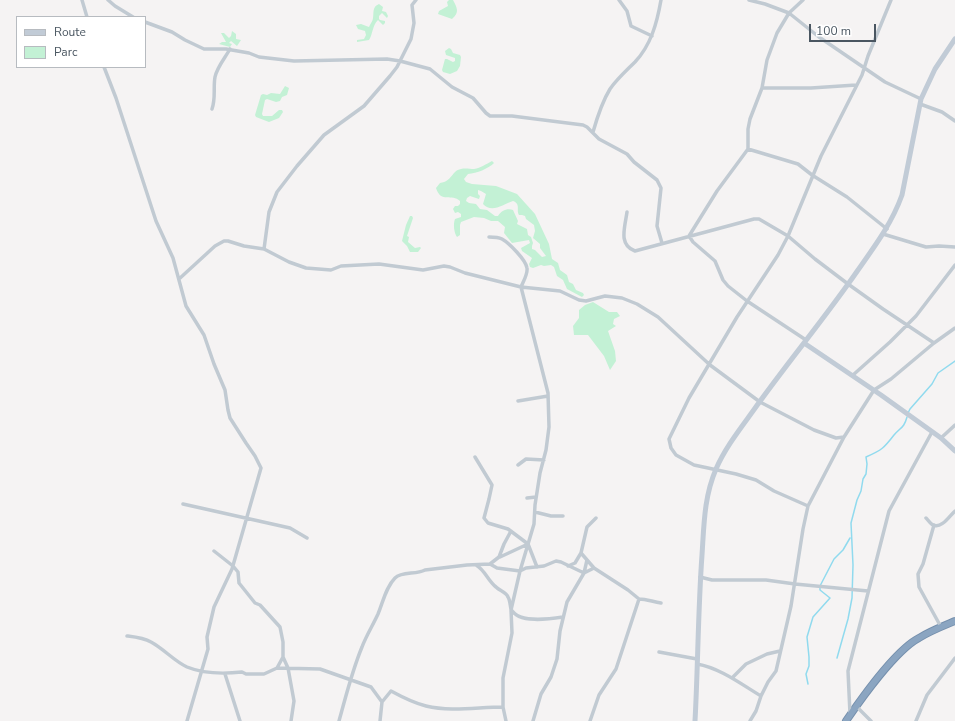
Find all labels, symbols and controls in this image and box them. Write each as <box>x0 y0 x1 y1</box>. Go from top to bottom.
legend <box>16 16 146 68</box>
scale bar <box>811 16 878 42</box>
text: 100 m <box>816 23 851 39</box>
text: Route <box>54 24 86 40</box>
text: Parc <box>54 44 77 60</box>

